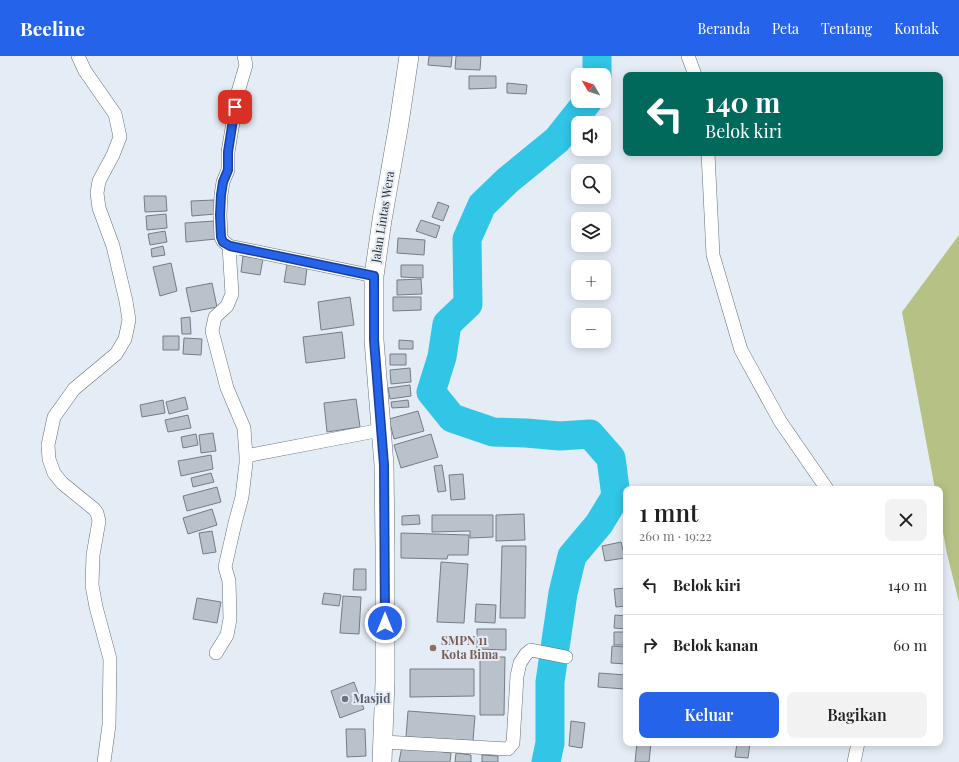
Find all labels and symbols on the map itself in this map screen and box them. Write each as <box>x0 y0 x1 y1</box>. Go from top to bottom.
north arrow <box>571 68 611 108</box>
pin <box>218 90 252 124</box>
street label: Jalan Lintas Wera <box>367 170 397 265</box>
position arrow <box>364 602 406 644</box>
place label: SMPN 11 Kota Bima <box>441 632 499 662</box>
marker: SMPN 11 Kota Bima <box>428 643 438 653</box>
place label: Masjid <box>353 690 390 706</box>
marker: Masjid <box>340 694 350 704</box>

